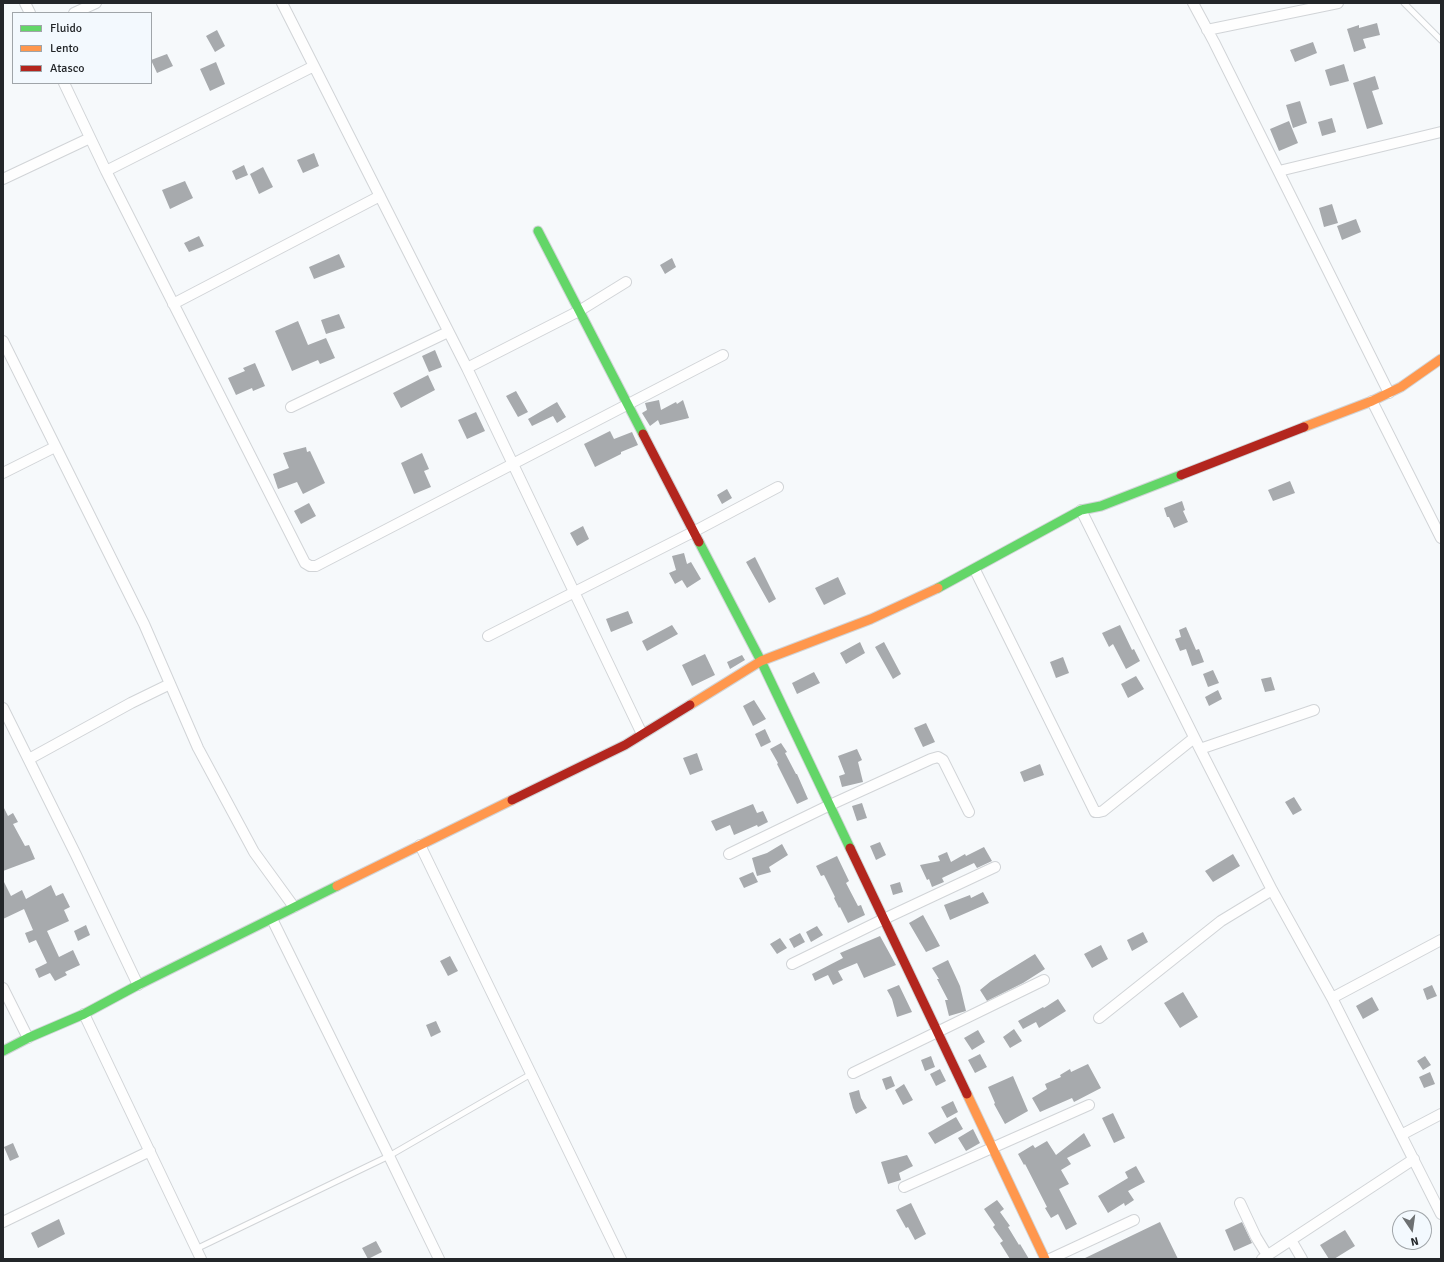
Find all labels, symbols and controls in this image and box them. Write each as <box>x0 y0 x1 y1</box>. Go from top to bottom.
legend <box>12 12 152 84</box>
text: Fluido <box>50 21 82 36</box>
text: Lento <box>50 41 79 56</box>
text: Atasco <box>50 61 85 76</box>
north arrow <box>1392 1210 1432 1250</box>
text: N <box>1409 1234 1420 1248</box>

